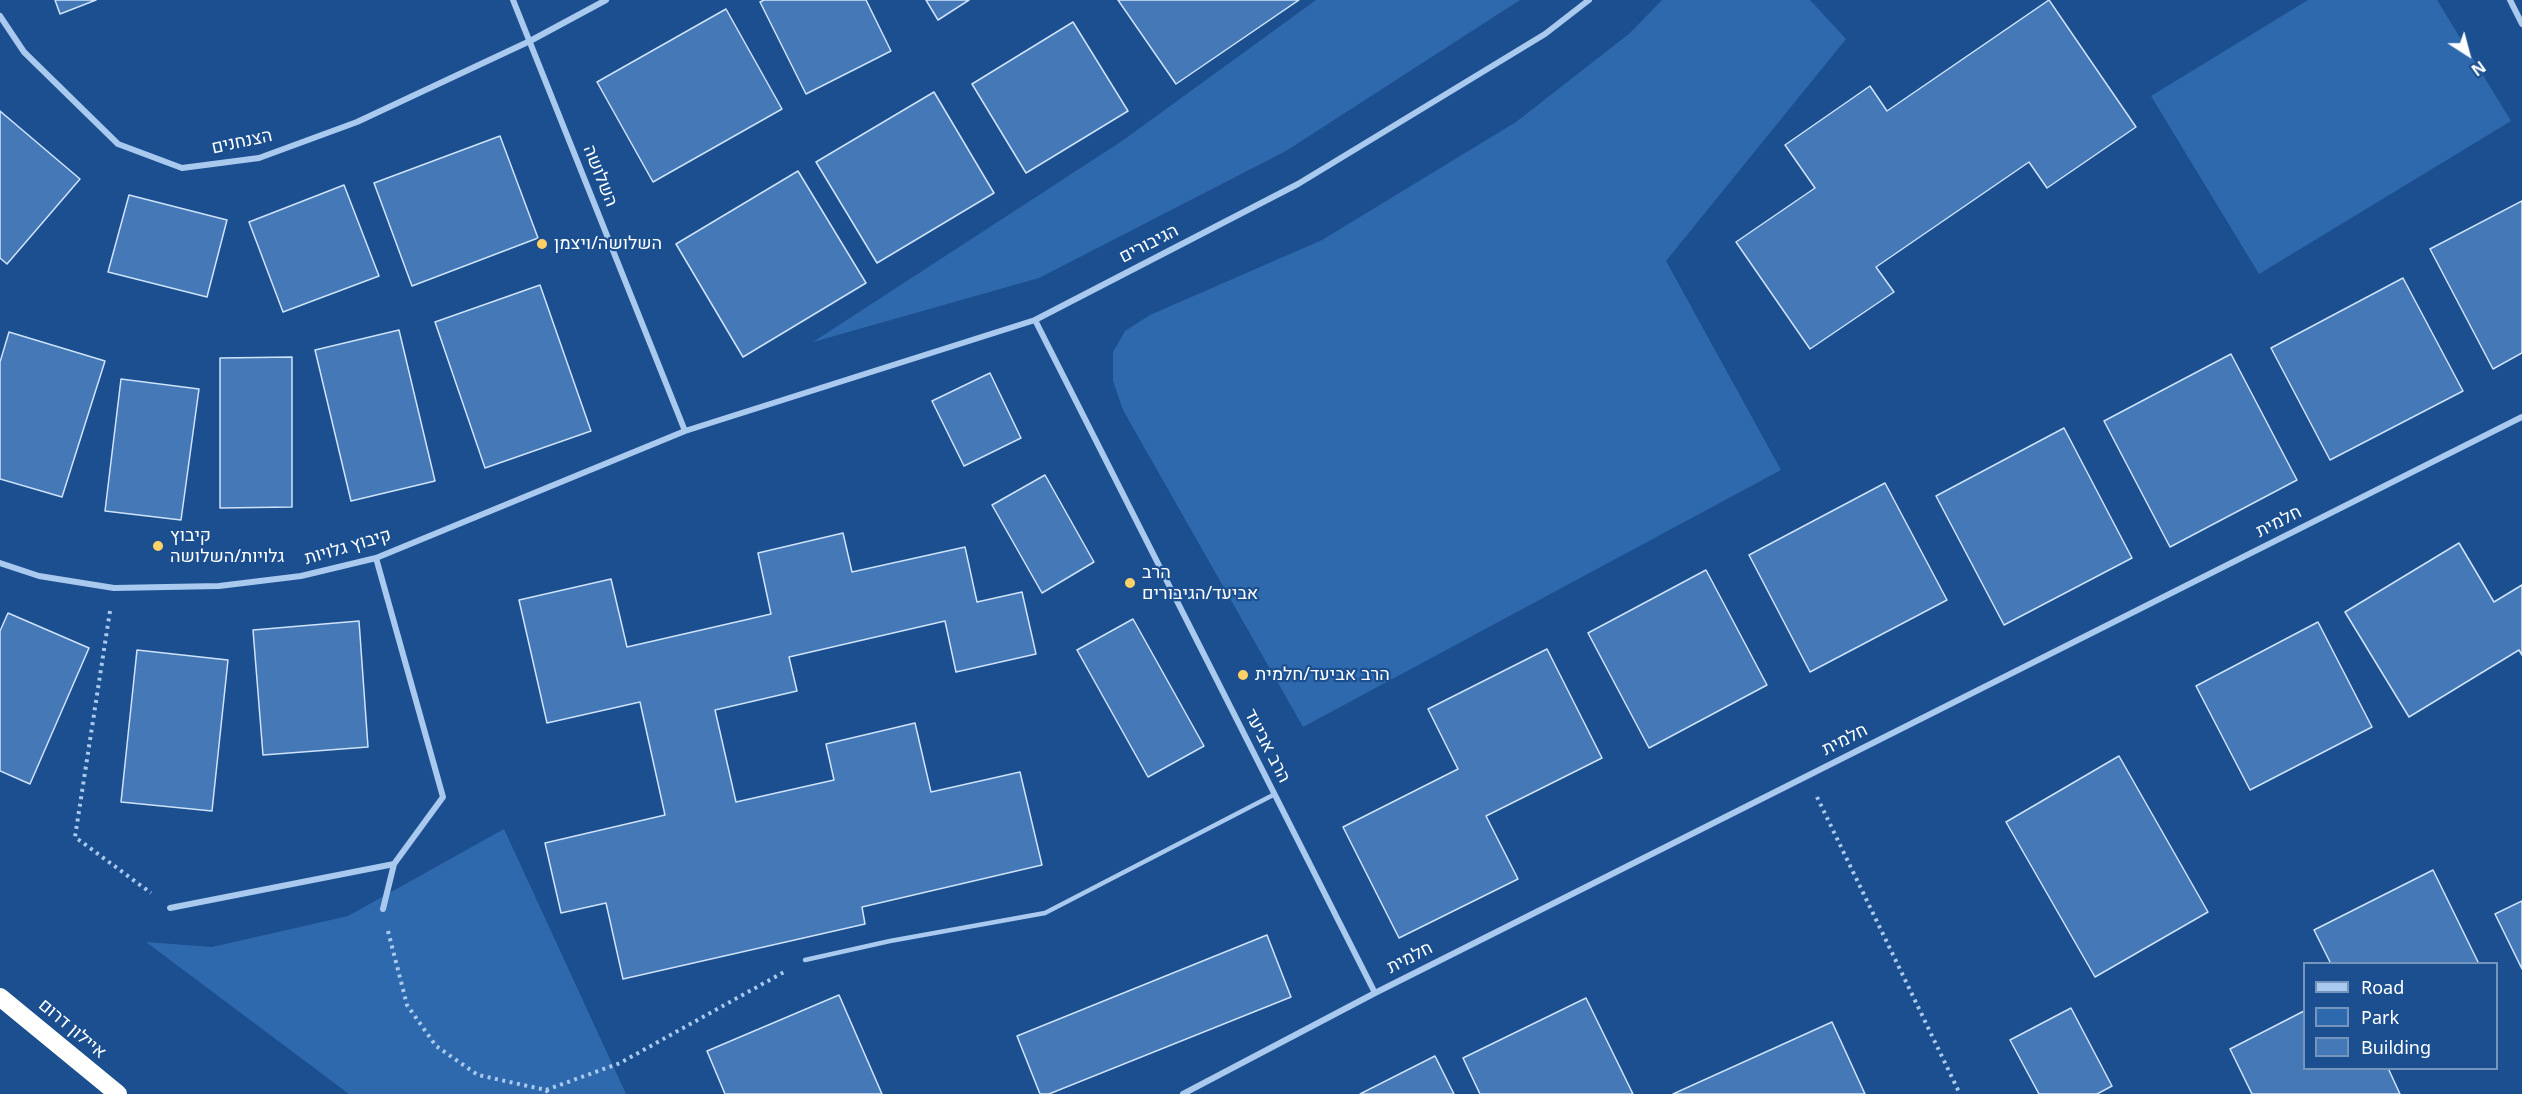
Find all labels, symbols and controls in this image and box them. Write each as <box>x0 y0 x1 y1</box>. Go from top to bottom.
north arrow <box>2438 24 2498 84</box>
text: N <box>2467 56 2490 81</box>
street label: הצנחנים <box>210 125 274 159</box>
street label: השלושה <box>578 142 622 210</box>
street label: הגיבורים <box>1116 220 1182 268</box>
place label: השלושה/ויצמן <box>554 233 662 255</box>
marker: השלושה/ויצמן <box>535 237 549 251</box>
street label: חלמית <box>2253 501 2305 543</box>
street label: קיבוץ גלויות <box>302 524 394 570</box>
place label: קיבוץ גלויות/השלושה <box>170 525 284 568</box>
marker: קיבוץ גלויות/השלושה <box>151 539 165 553</box>
place label: הרב אביעד/הגיבורים <box>1142 562 1258 604</box>
marker: הרב אביעד/הגיבורים <box>1123 576 1137 590</box>
place label: הרב אביעד/חלמית <box>1255 664 1390 686</box>
marker: הרב אביעד/חלמית <box>1236 668 1250 682</box>
street label: הרב אביעד <box>1239 706 1295 786</box>
street label: חלמית <box>1819 719 1871 761</box>
street label: חלמית <box>1384 937 1436 979</box>
legend <box>2303 962 2498 1070</box>
text: Road <box>2361 975 2404 999</box>
street label: איילון דרום <box>34 994 110 1064</box>
text: Park <box>2361 1005 2399 1029</box>
text: Building <box>2361 1035 2431 1059</box>

